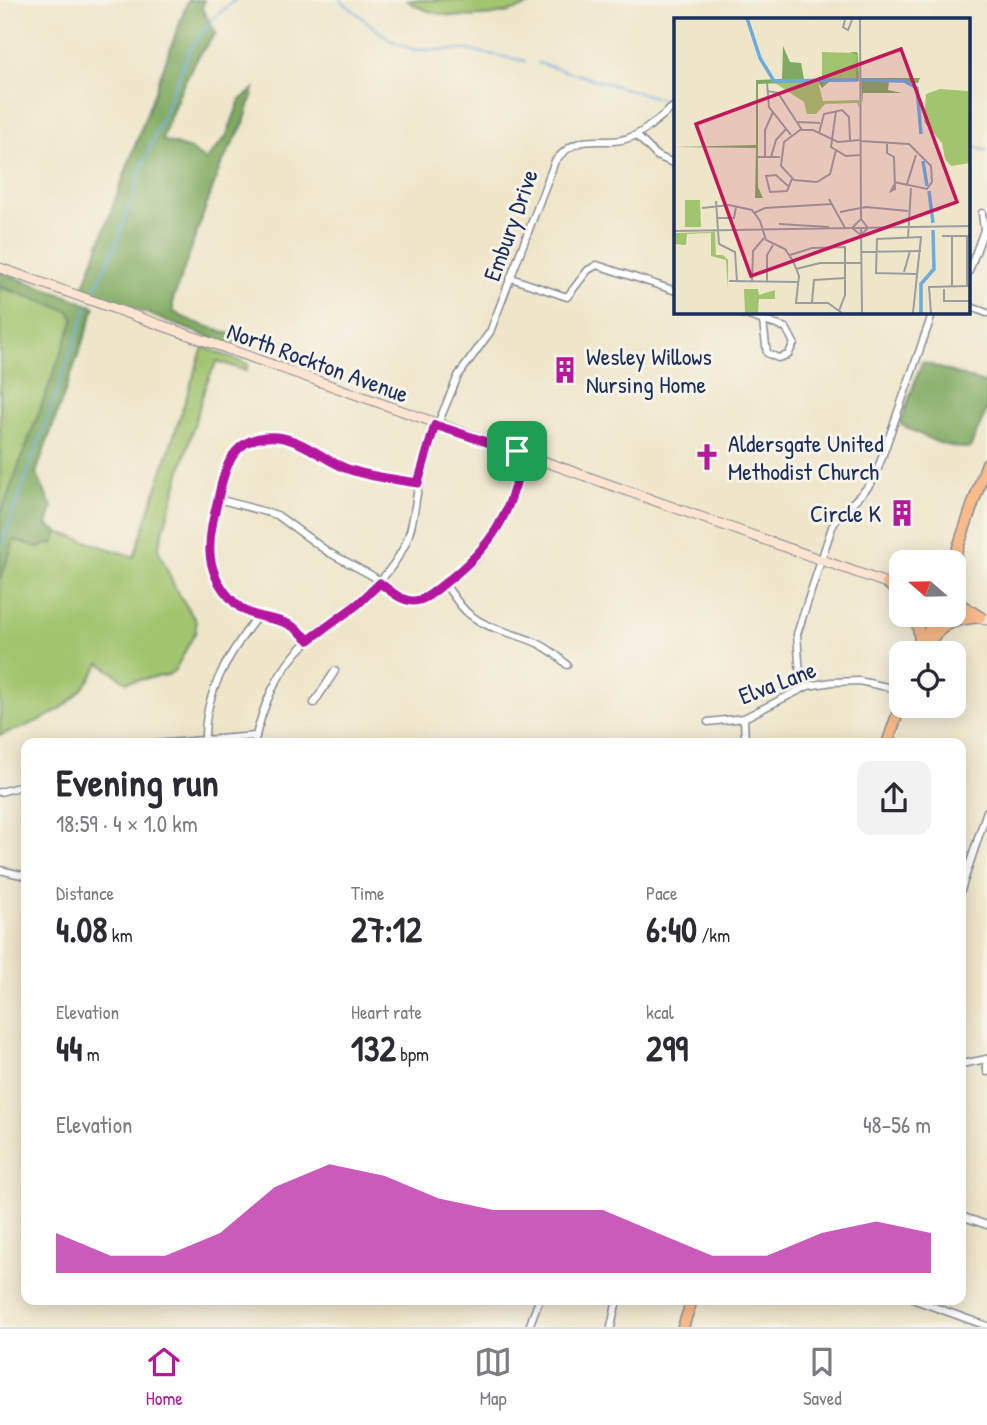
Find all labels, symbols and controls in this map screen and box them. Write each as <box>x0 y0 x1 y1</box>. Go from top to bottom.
inset map <box>674 18 970 313</box>
street label: Embury Drive <box>475 164 545 285</box>
street label: North Rockton Avenue <box>223 314 413 410</box>
place label: Wesley Willows Nursing Home <box>586 340 712 400</box>
building icon: Wesley Willows Nursing Home <box>550 355 580 385</box>
pin <box>487 421 547 481</box>
place label: Aldersgate United Methodist Church <box>728 427 884 487</box>
icon: arrive <box>498 432 536 470</box>
church icon: Aldersgate United Methodist Church <box>692 442 722 472</box>
place label: Circle K <box>810 497 881 529</box>
building icon: Circle K <box>887 498 917 528</box>
north arrow <box>889 550 966 626</box>
map controls <box>889 550 966 718</box>
button: locate <box>889 641 966 718</box>
street label: Elva Lane <box>734 653 821 711</box>
text: Evening run <box>56 756 219 808</box>
button: share <box>857 761 931 835</box>
text: 18:59 · 4 × 1.0 km <box>56 808 198 839</box>
text: Distance <box>56 880 114 906</box>
text: Time <box>351 880 385 906</box>
text: Pace <box>646 880 678 906</box>
text: 4.08 <box>56 906 107 953</box>
text: 27:12 <box>351 906 422 953</box>
text: 6:40 <box>646 906 697 953</box>
text: km <box>107 922 133 948</box>
text: /km <box>697 922 730 948</box>
text: Elevation <box>56 999 119 1025</box>
text: Heart rate <box>351 999 422 1025</box>
text: kcal <box>646 999 674 1025</box>
text: 44 <box>56 1025 82 1072</box>
text: 132 <box>351 1025 396 1072</box>
text: 299 <box>646 1025 688 1072</box>
text: m <box>82 1041 100 1067</box>
text: bpm <box>396 1041 429 1067</box>
text: Elevation <box>56 1109 132 1140</box>
text: 48–56 m <box>863 1109 931 1140</box>
tab: Home <box>145 1343 183 1411</box>
tab: Map <box>474 1343 512 1411</box>
tab: Saved <box>803 1343 842 1411</box>

